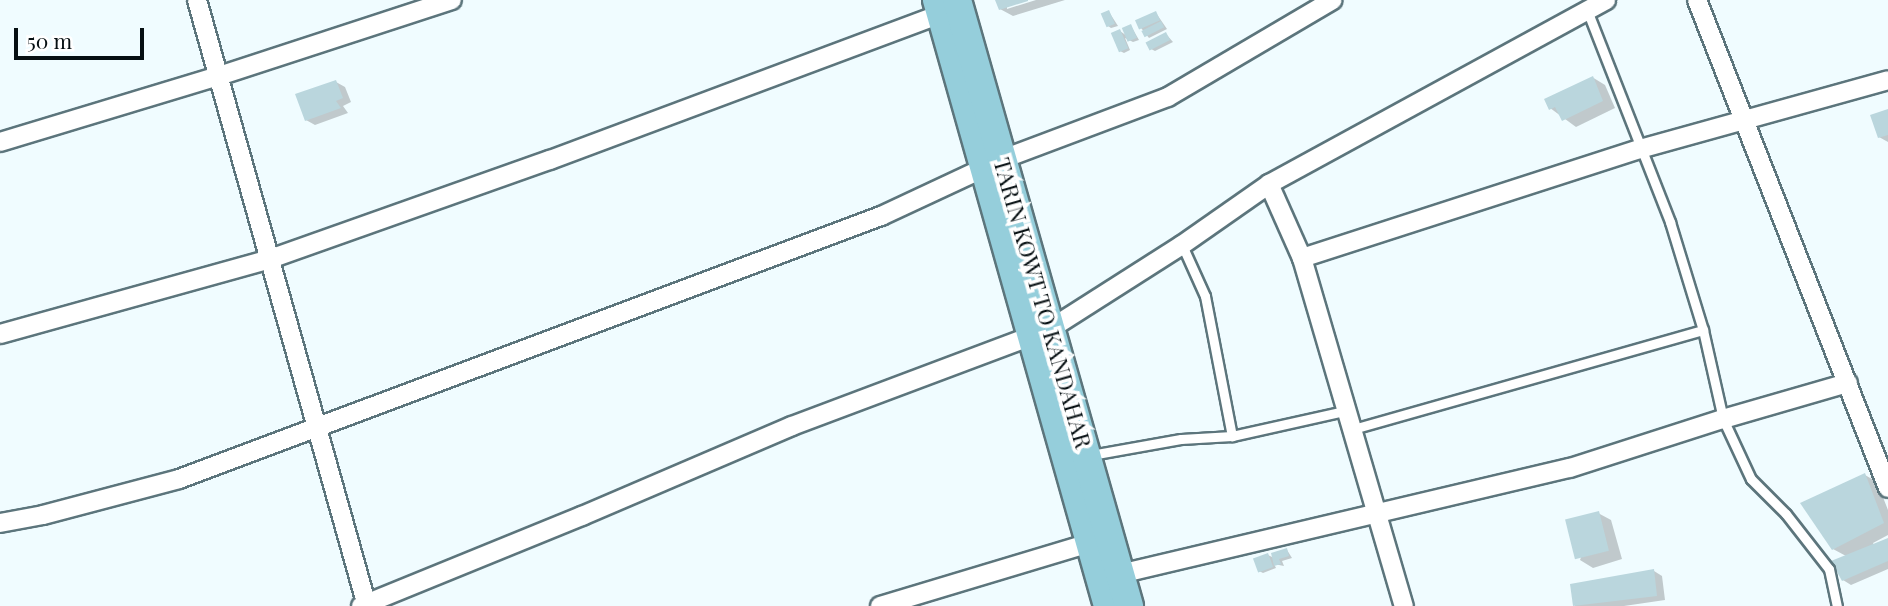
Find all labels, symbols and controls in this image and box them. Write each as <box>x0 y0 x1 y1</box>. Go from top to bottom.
scale bar <box>18 14 147 58</box>
text: 50 m <box>27 26 72 54</box>
street label: TARIN KOWT TO KANDAHAR <box>988 154 1098 452</box>

